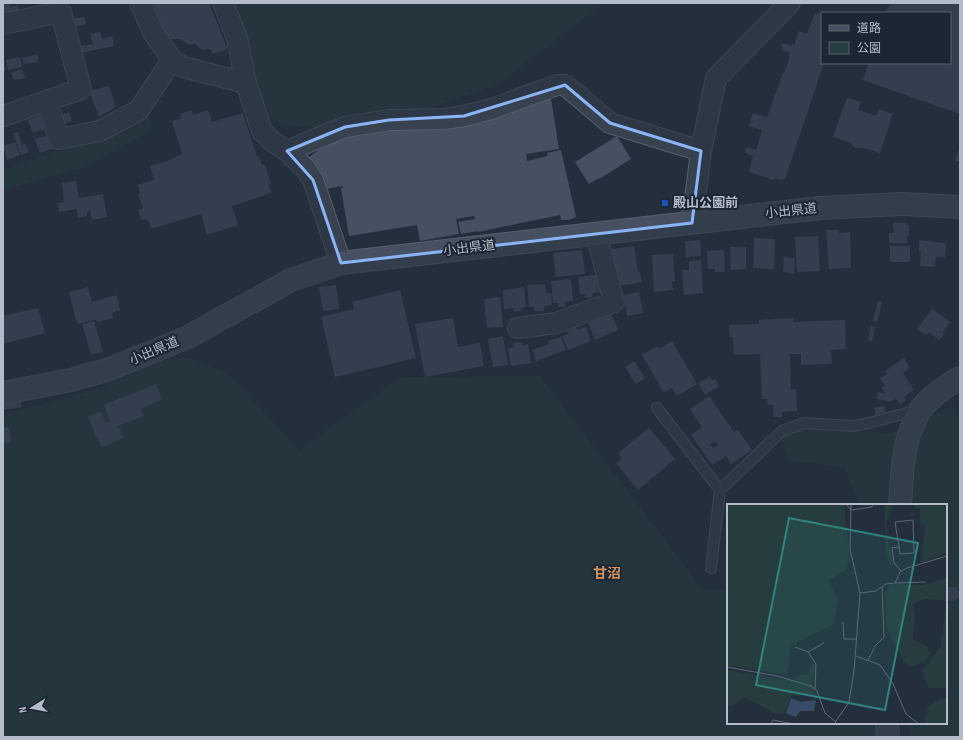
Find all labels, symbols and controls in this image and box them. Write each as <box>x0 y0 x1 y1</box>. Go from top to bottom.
legend <box>821 12 951 64</box>
text: 道路 <box>857 21 881 36</box>
text: 公園 <box>857 41 881 56</box>
place label: 殿山公園前 <box>673 195 738 211</box>
marker: 殿山公園前 <box>660 198 670 208</box>
street label: 小出県道 <box>764 200 818 222</box>
street label: 小出県道 <box>442 237 496 259</box>
street label: 小出県道 <box>127 333 181 369</box>
inset map <box>727 504 947 724</box>
district label: 甘沼 <box>593 565 621 582</box>
north arrow <box>12 688 52 728</box>
text: N <box>16 706 30 714</box>

